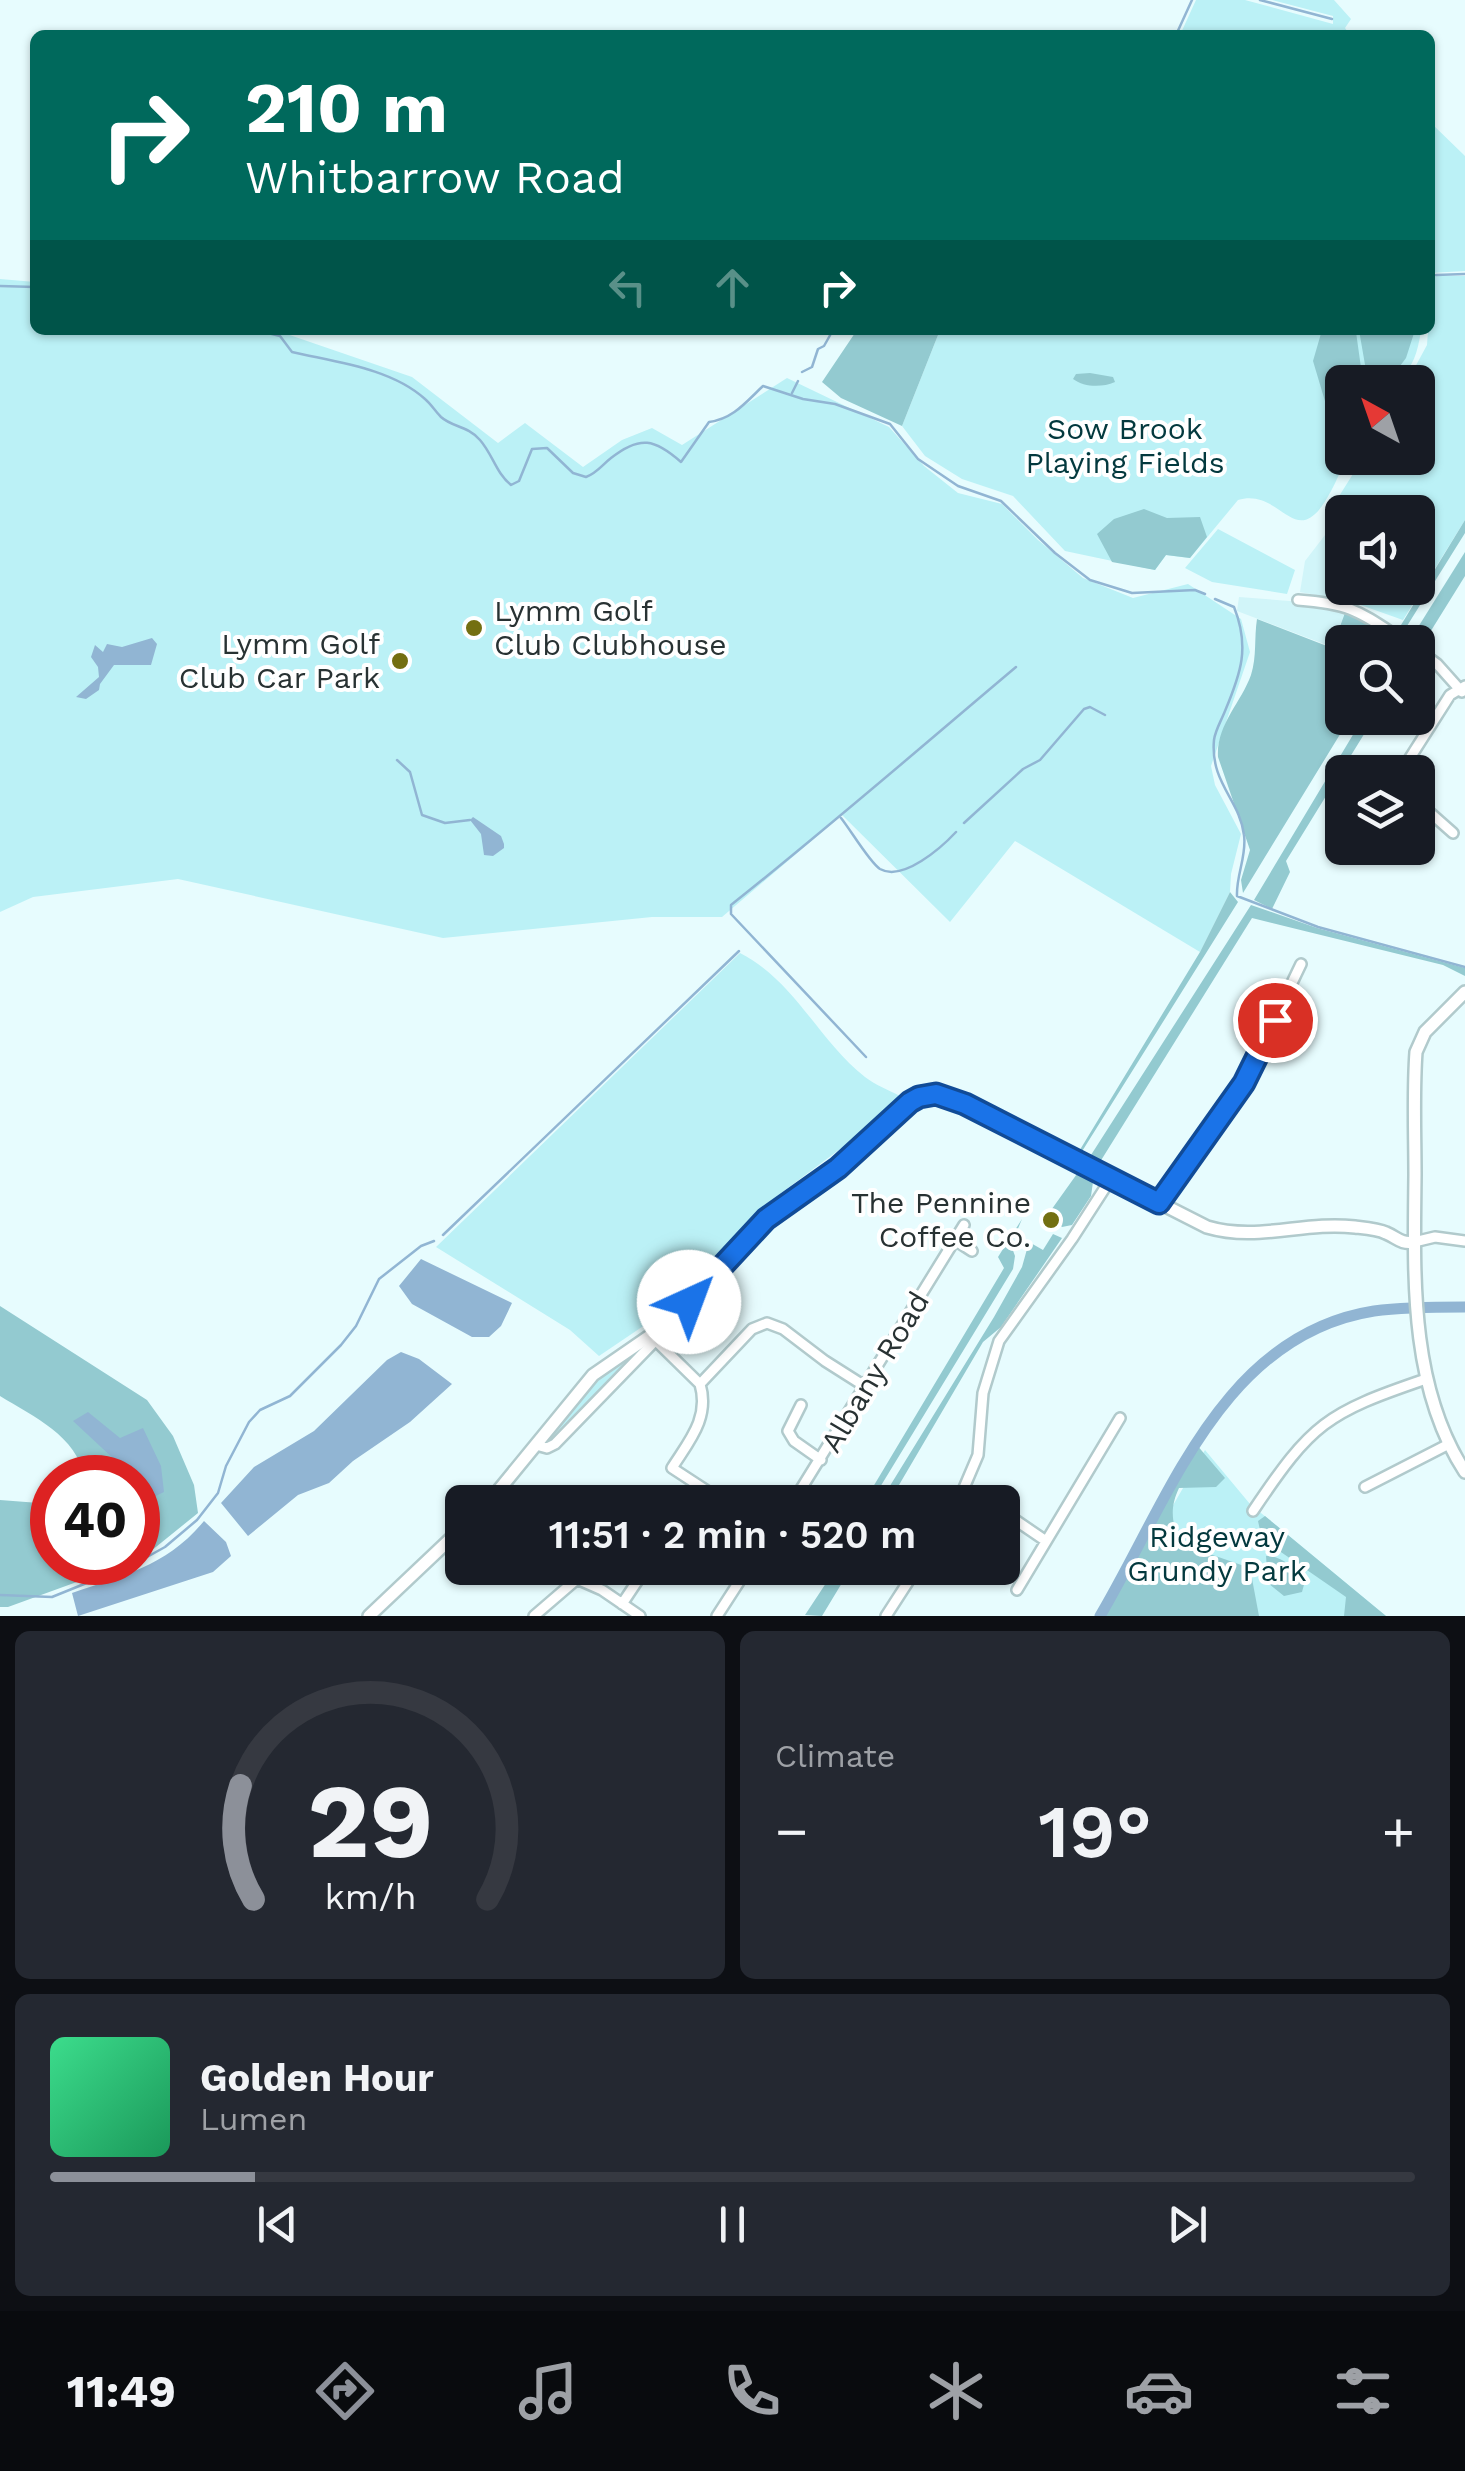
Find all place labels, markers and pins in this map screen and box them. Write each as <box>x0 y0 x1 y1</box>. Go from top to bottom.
place label: Lymm Golf Club Clubhouse <box>494 593 727 662</box>
marker: Lymm Golf Club Clubhouse <box>463 617 485 639</box>
place label: Lymm Golf Club Car Park <box>179 626 380 695</box>
marker: Lymm Golf Club Car Park <box>389 650 411 672</box>
pin <box>1233 978 1318 1063</box>
place label: The Pennine Coffee Co. <box>851 1185 1031 1254</box>
marker: The Pennine Coffee Co. <box>1040 1209 1062 1231</box>

